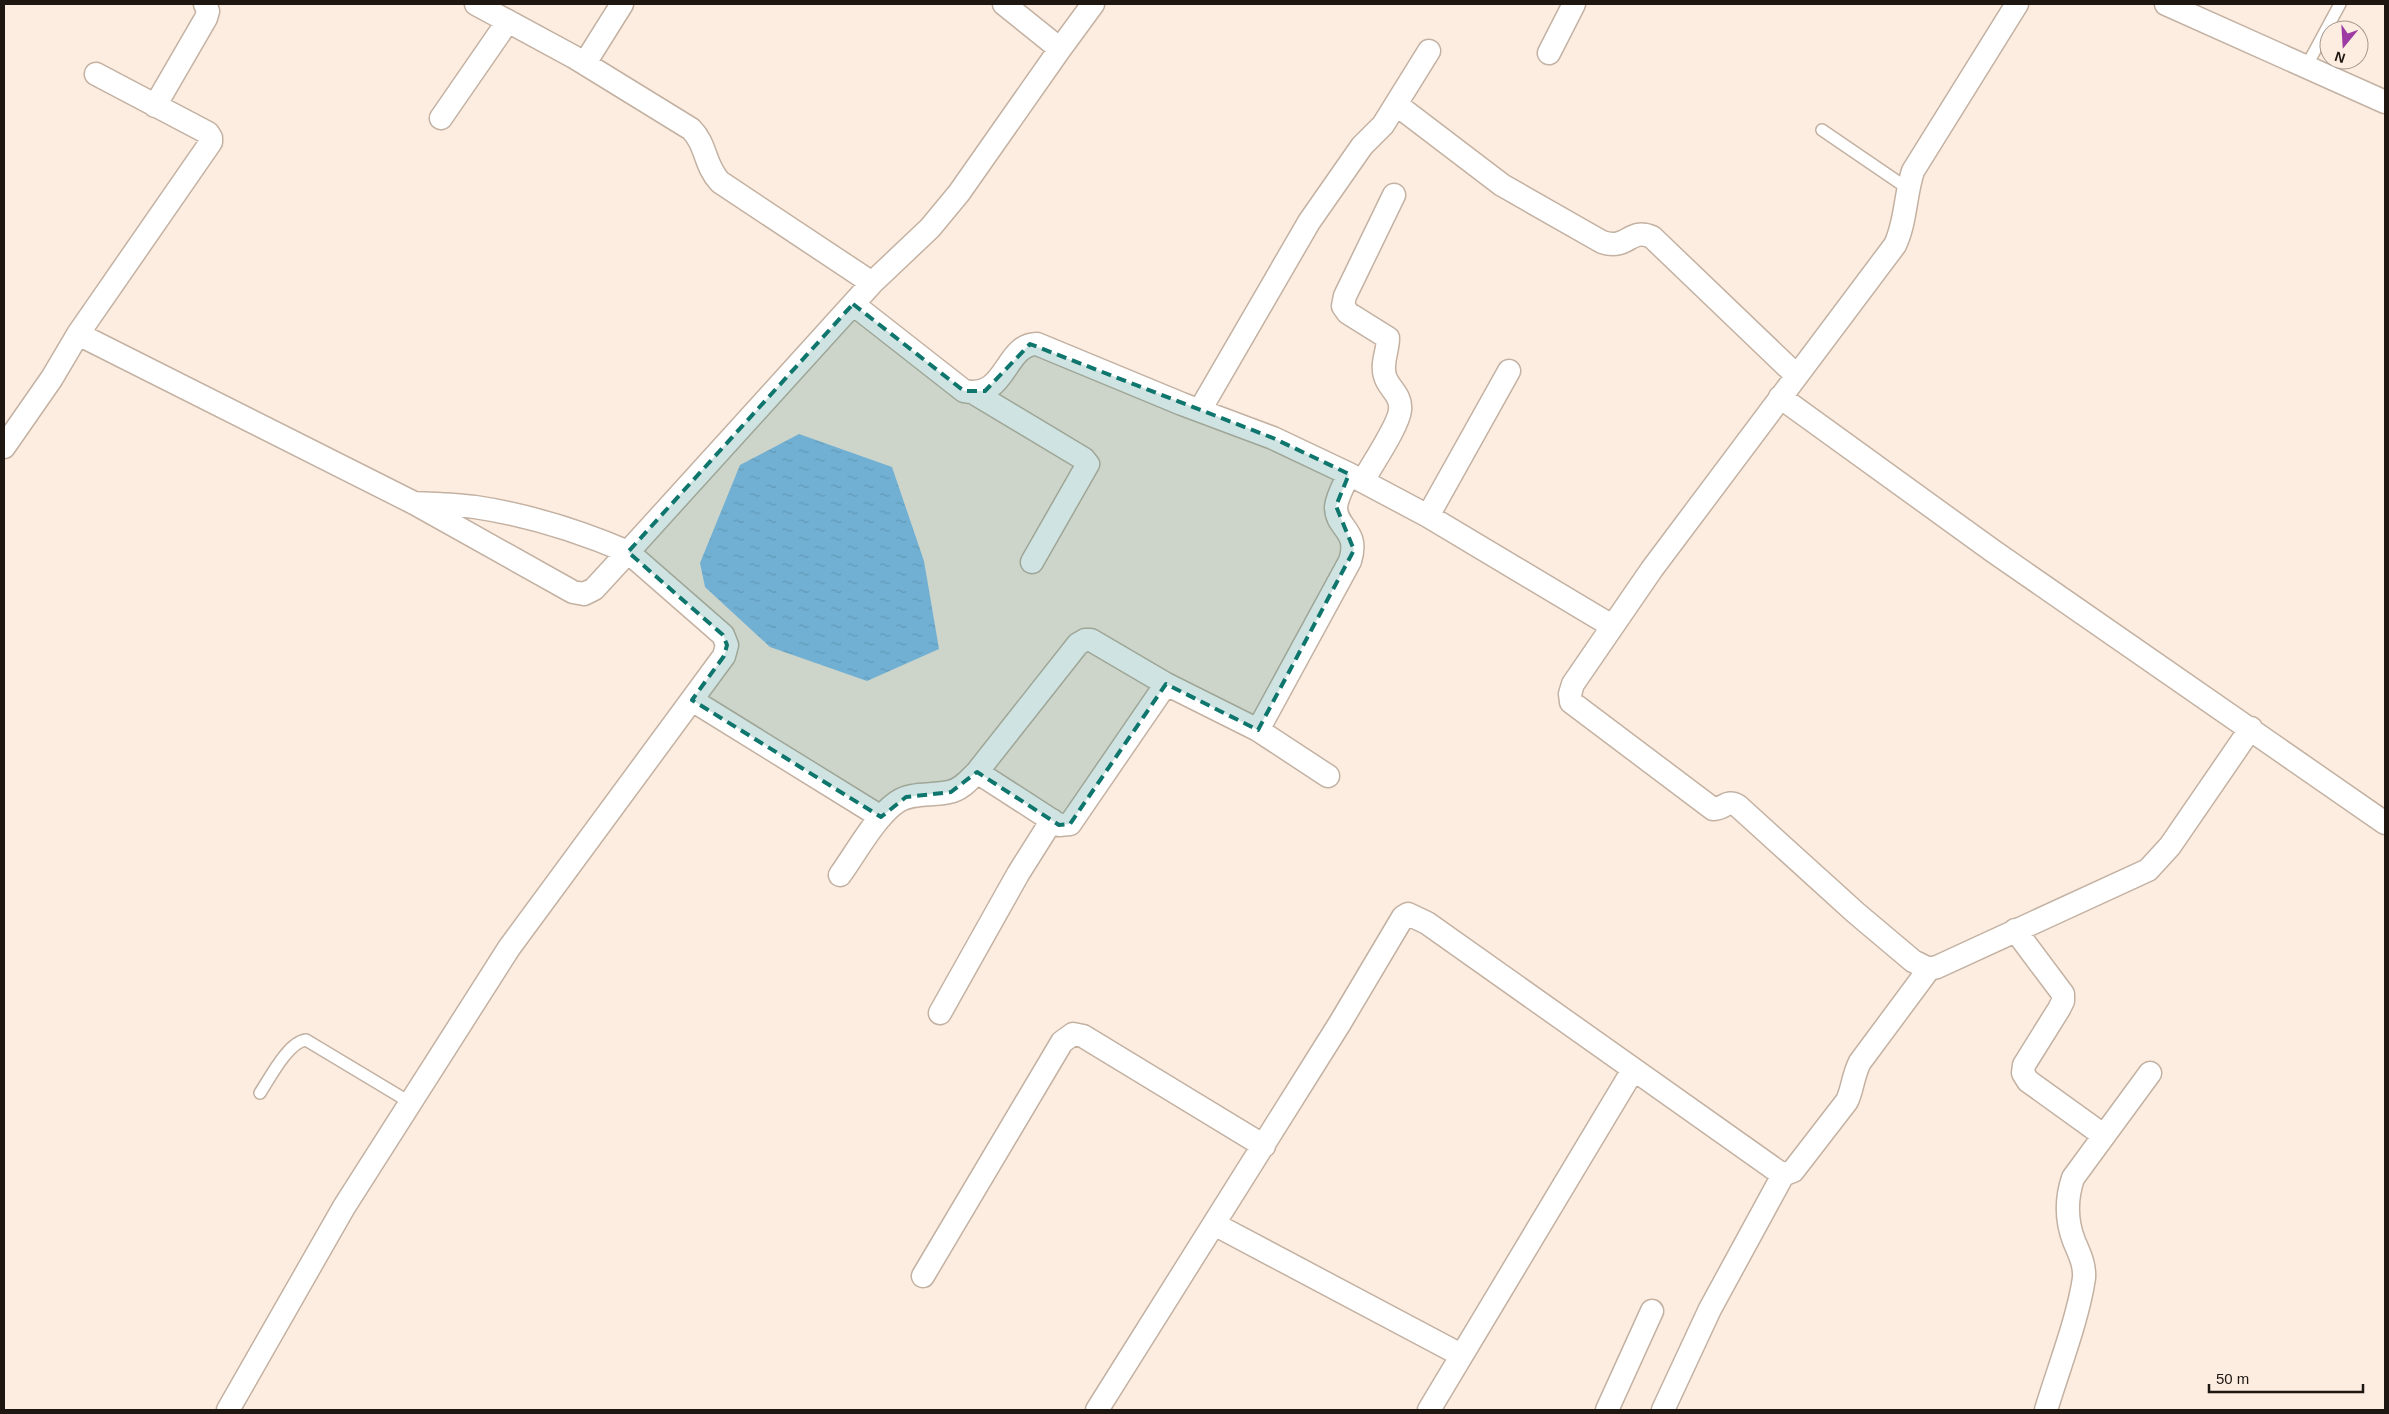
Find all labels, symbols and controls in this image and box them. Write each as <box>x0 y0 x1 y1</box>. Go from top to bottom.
north arrow <box>2319 20 2369 70</box>
text: N <box>2333 48 2347 67</box>
scale bar <box>2209 1362 2363 1394</box>
text: 50 m <box>2216 1370 2249 1387</box>

